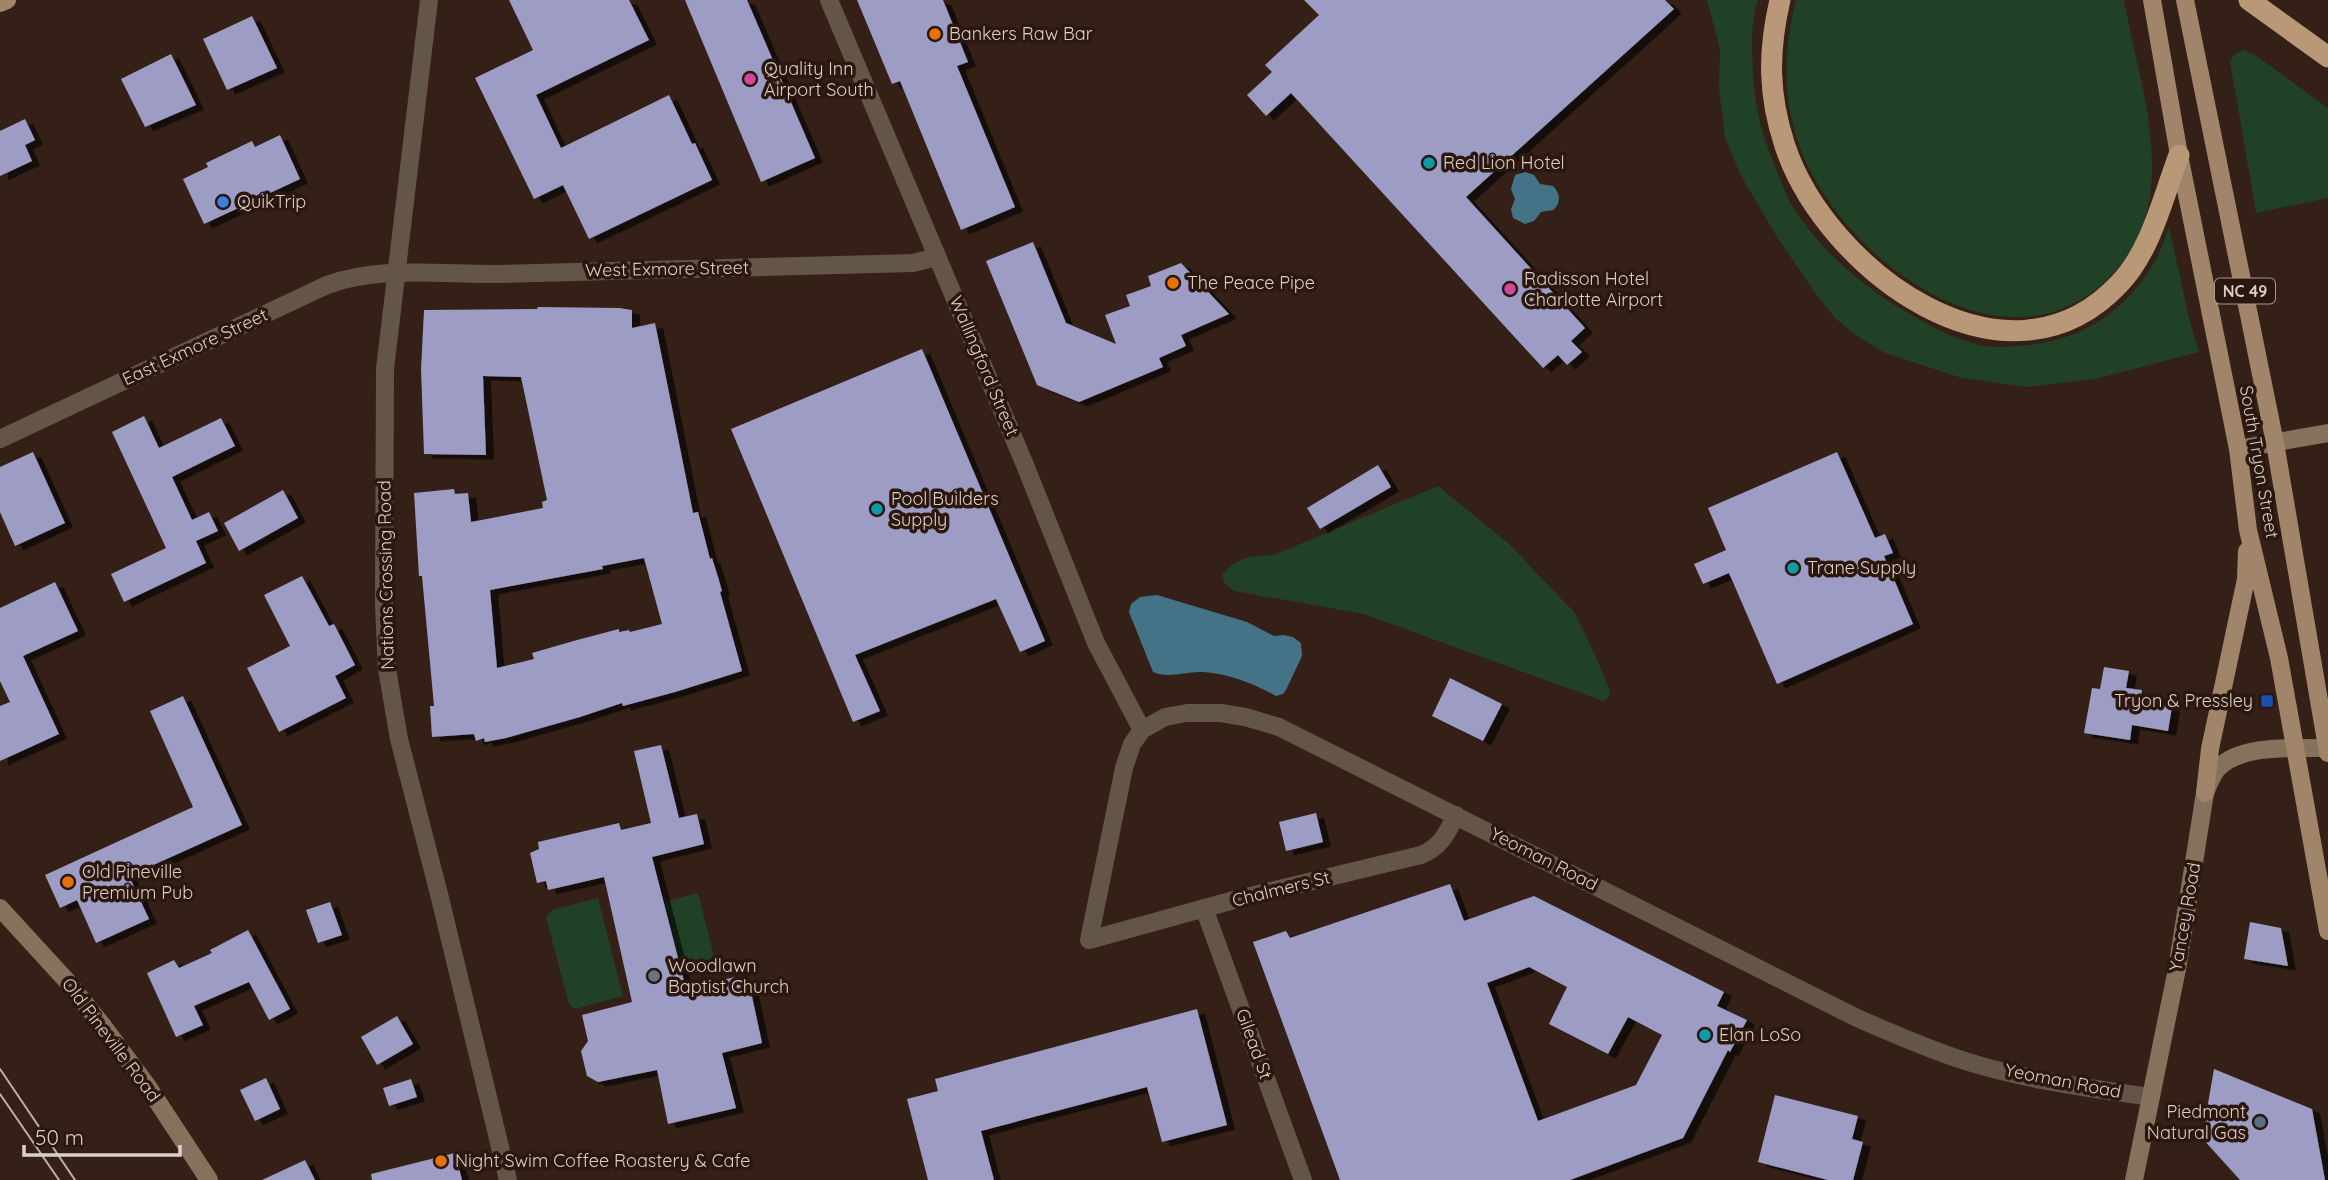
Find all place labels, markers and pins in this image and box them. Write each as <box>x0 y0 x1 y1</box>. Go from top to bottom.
place label: Bankers Raw Bar <box>949 22 1093 45</box>
marker: Bankers Raw Bar <box>927 26 943 42</box>
place label: Quality Inn Airport South <box>764 57 874 101</box>
marker: Quality Inn Airport South <box>742 71 758 87</box>
place label: Red Lion Hotel <box>1443 151 1565 174</box>
marker: Red Lion Hotel <box>1421 155 1437 171</box>
place label: QuikTrip <box>237 190 306 213</box>
marker: QuikTrip <box>215 194 231 210</box>
place label: Radisson Hotel Charlotte Airport <box>1524 267 1663 311</box>
place label: The Peace Pipe <box>1187 271 1315 294</box>
marker: The Peace Pipe <box>1165 275 1181 291</box>
marker: Radisson Hotel Charlotte Airport <box>1502 281 1518 297</box>
place label: Pool Builders Supply <box>891 487 999 531</box>
marker: Pool Builders Supply <box>869 501 885 517</box>
place label: Trane Supply <box>1807 556 1916 579</box>
marker: Trane Supply <box>1785 560 1801 576</box>
place label: Tryon & Pressley <box>2114 689 2253 712</box>
marker: Tryon & Pressley <box>2259 693 2275 709</box>
place label: Old Pineville Premium Pub <box>82 860 193 904</box>
marker: Old Pineville Premium Pub <box>60 874 76 890</box>
place label: Woodlawn Baptist Church <box>668 954 789 998</box>
marker: Woodlawn Baptist Church <box>646 968 662 984</box>
place label: Elan LoSo <box>1719 1023 1801 1046</box>
marker: Elan LoSo <box>1697 1027 1713 1043</box>
place label: Piedmont Natural Gas <box>2147 1100 2246 1144</box>
marker: Piedmont Natural Gas <box>2252 1114 2268 1130</box>
place label: Night Swim Coffee Roastery & Cafe <box>455 1149 750 1172</box>
marker: Night Swim Coffee Roastery & Cafe <box>433 1153 449 1169</box>

